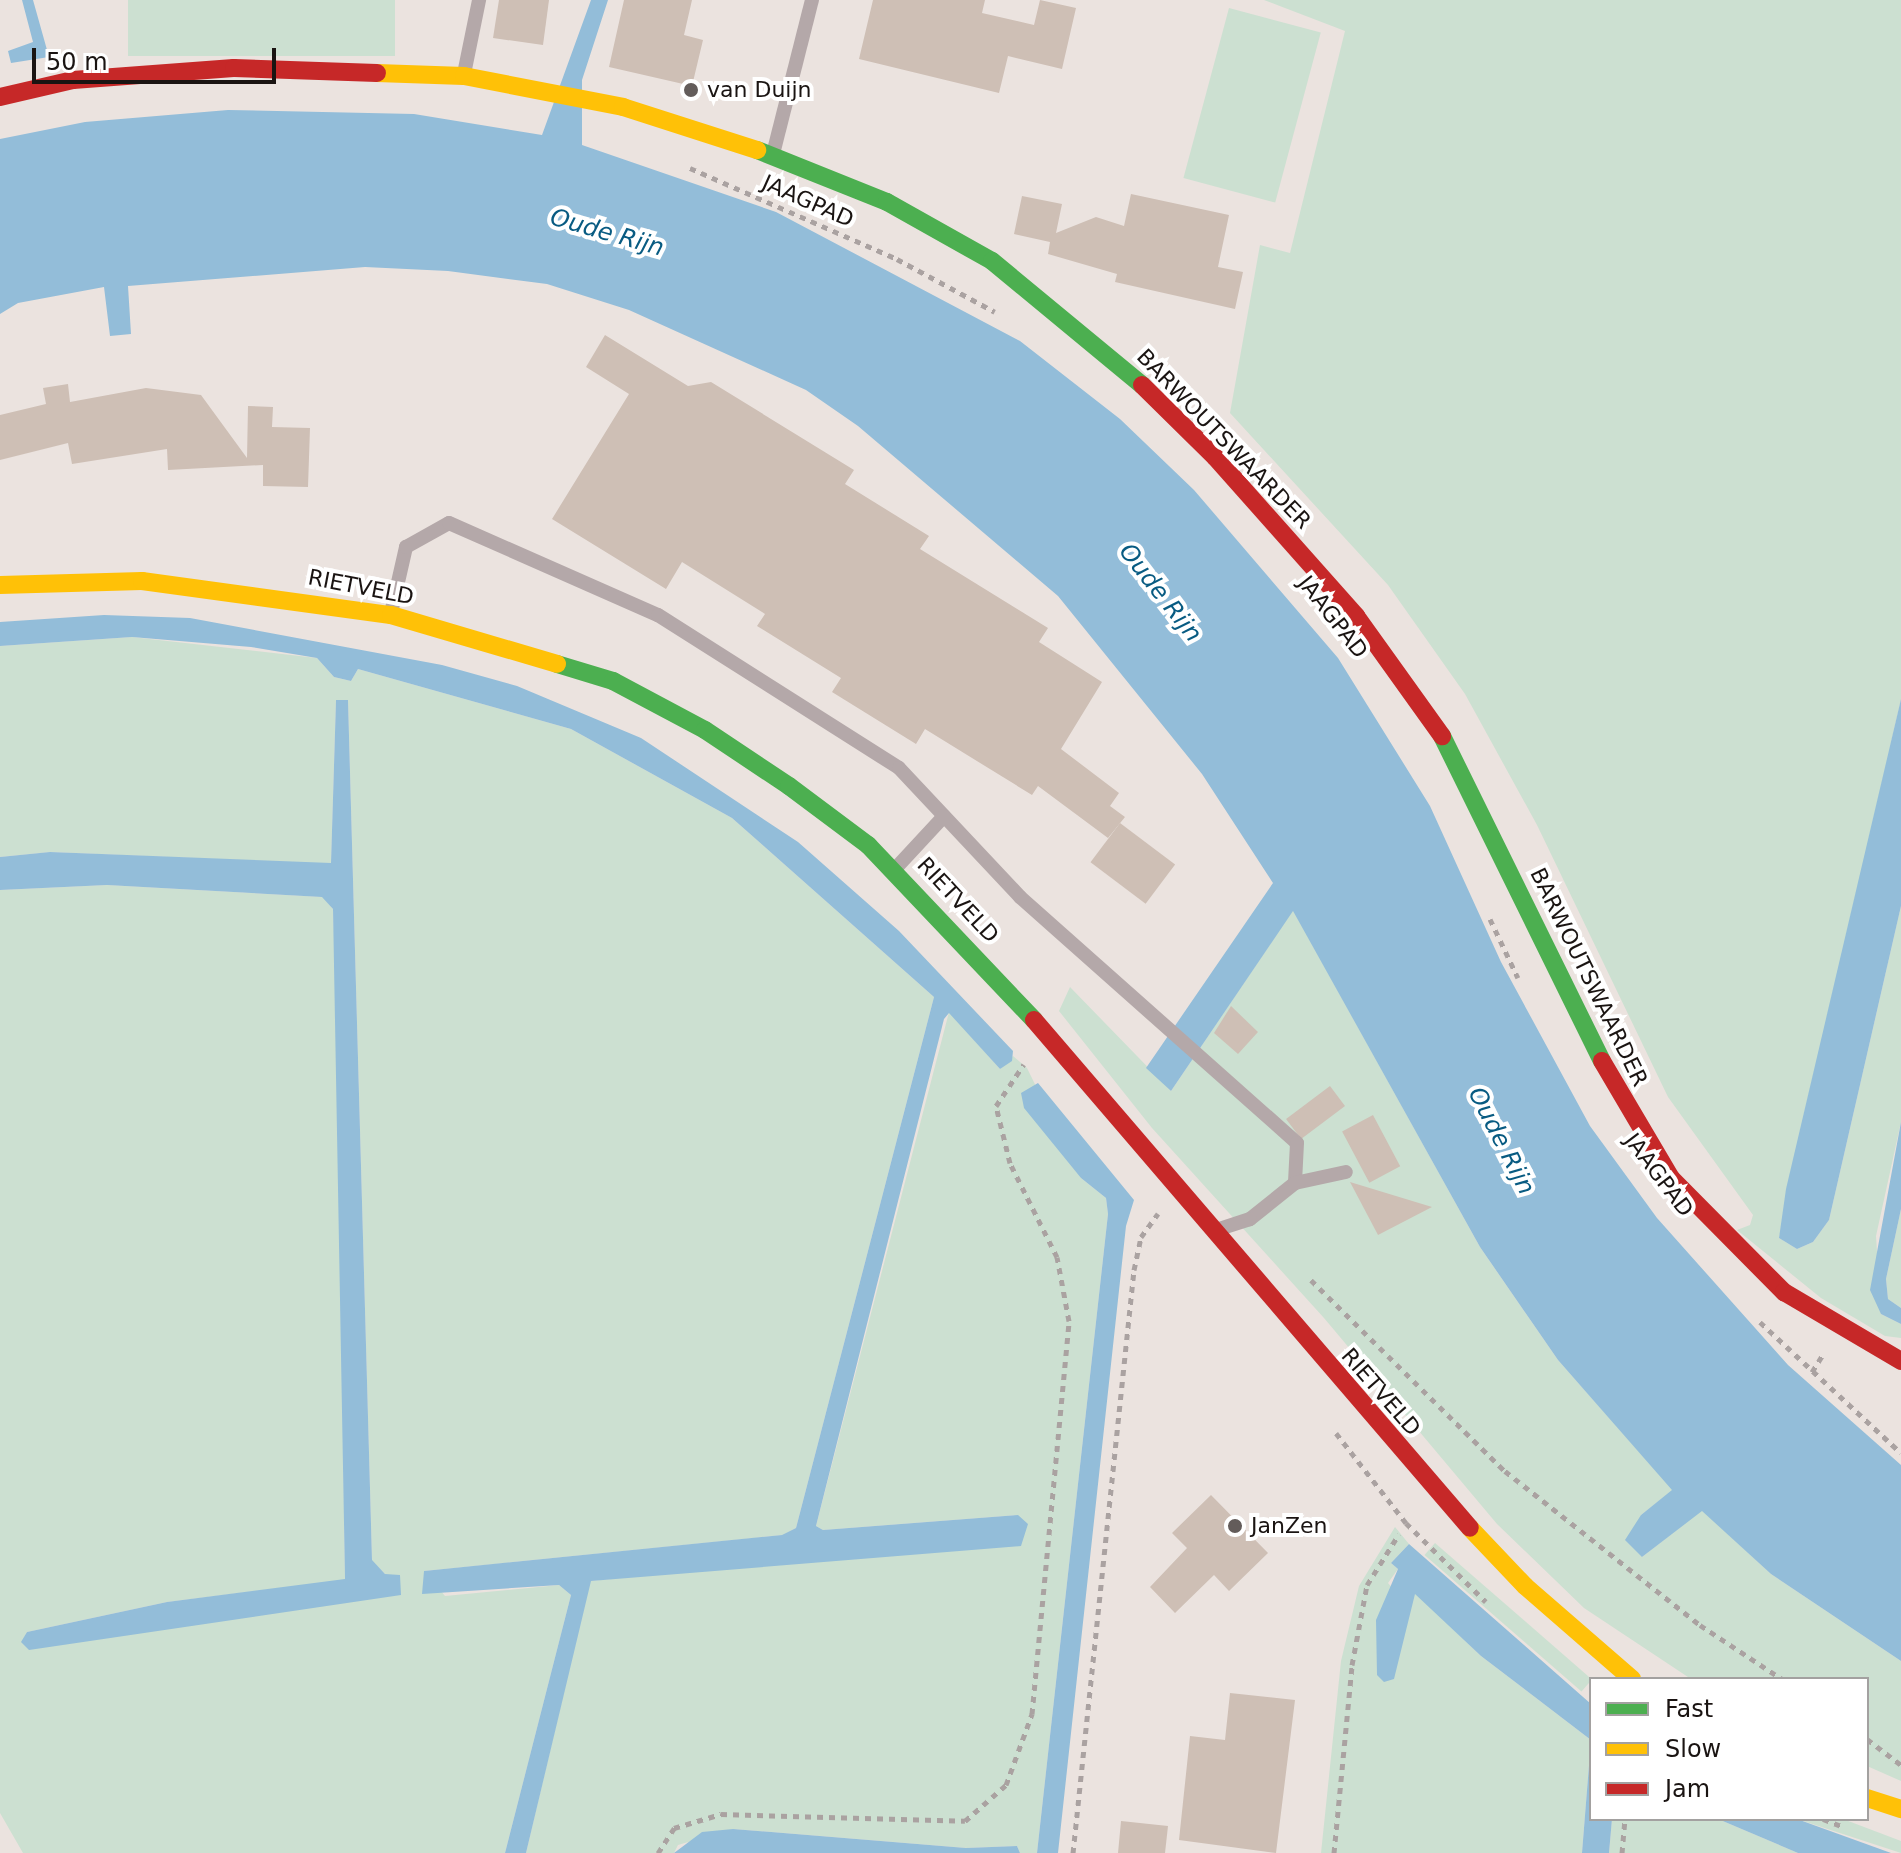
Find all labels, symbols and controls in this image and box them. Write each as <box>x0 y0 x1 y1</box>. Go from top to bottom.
scale bar <box>36 32 280 82</box>
text: 50 m <box>46 48 108 76</box>
place label: van Duijn <box>707 77 811 103</box>
marker: van Duijn <box>682 81 700 99</box>
street label: JAAGPAD <box>758 169 858 233</box>
water label: Oude Rijn <box>547 203 667 263</box>
street label: BARWOUTSWAARDER <box>1131 344 1317 534</box>
water label: Oude Rijn <box>1113 538 1207 648</box>
street label: RIETVELD <box>306 564 416 610</box>
street label: JAAGPAD <box>1293 571 1373 663</box>
street label: RIETVELD <box>912 852 1004 948</box>
street label: BARWOUTSWAARDER <box>1525 863 1653 1091</box>
water label: Oude Rijn <box>1462 1082 1540 1200</box>
street label: JAAGPAD <box>1619 1128 1699 1222</box>
street label: RIETVELD <box>1336 1343 1426 1441</box>
place label: JanZen <box>1251 1513 1327 1539</box>
marker: JanZen <box>1226 1517 1244 1535</box>
legend <box>1589 1677 1869 1821</box>
text: Fast <box>1665 1695 1713 1723</box>
text: Slow <box>1665 1735 1721 1763</box>
text: Jam <box>1665 1775 1710 1803</box>

